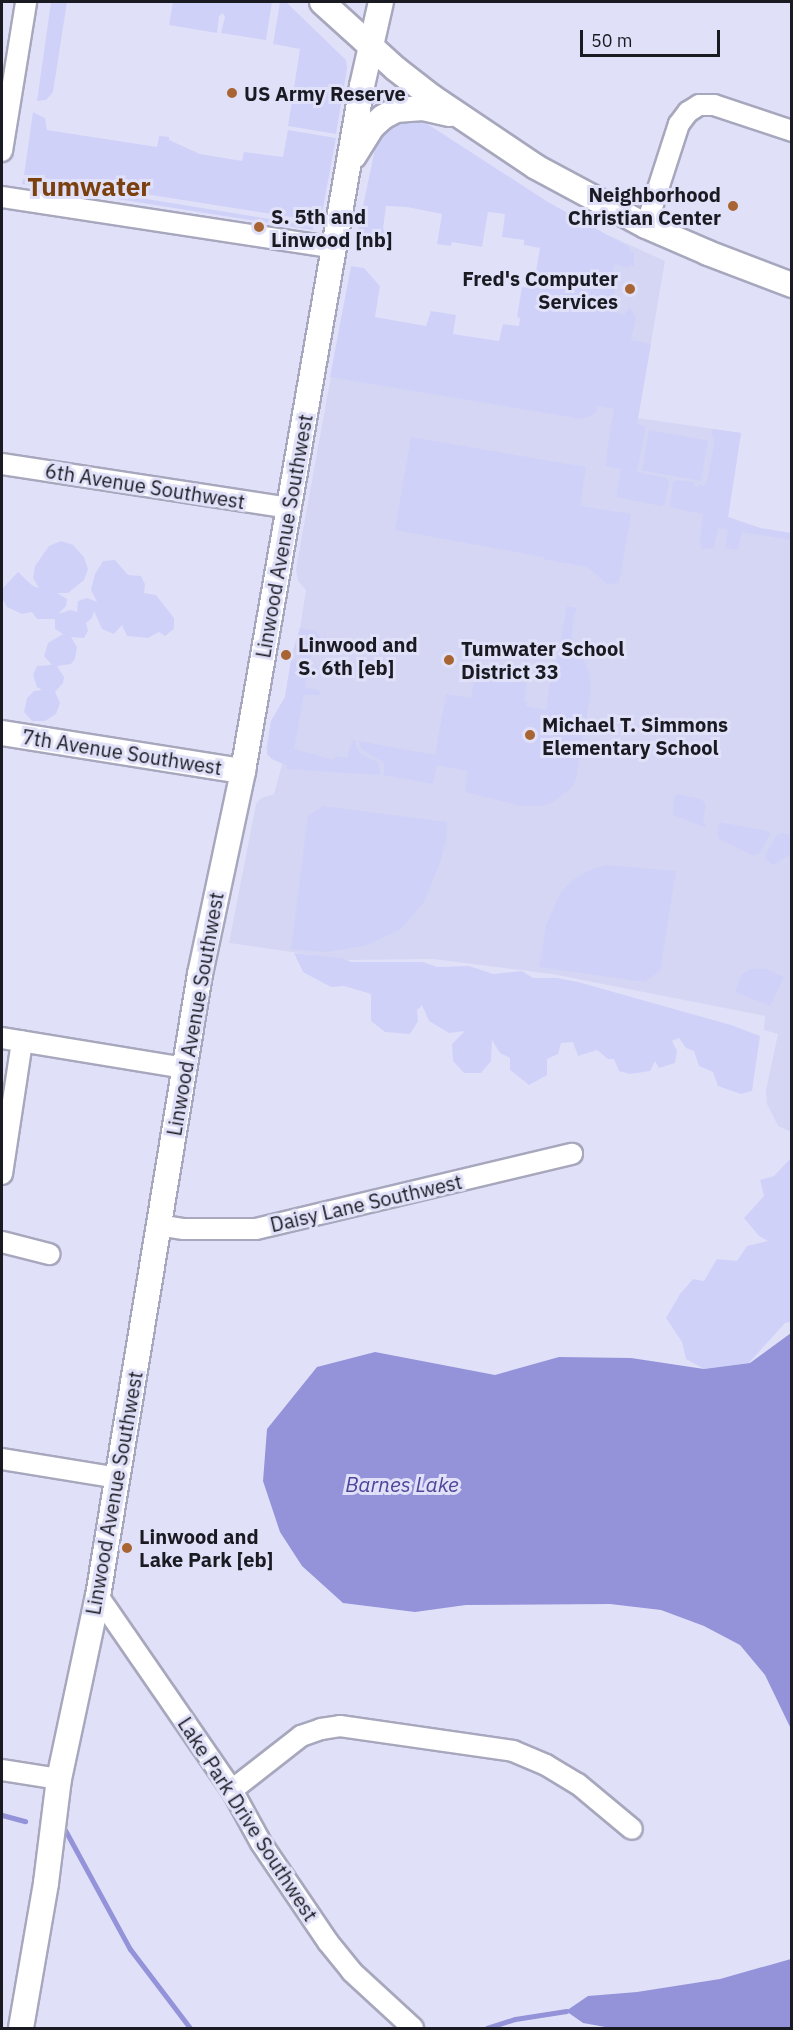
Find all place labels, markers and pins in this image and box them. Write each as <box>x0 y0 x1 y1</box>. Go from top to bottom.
place label: US Army Reserve <box>244 81 406 105</box>
marker: US Army Reserve <box>225 86 239 100</box>
place label: Neighborhood Christian Center <box>568 183 721 230</box>
marker: Neighborhood Christian Center <box>726 199 740 213</box>
place label: S. 5th and Linwood [nb] <box>271 204 393 251</box>
marker: S. 5th and Linwood [nb] <box>252 220 266 234</box>
place label: Fred's Computer Services <box>462 266 618 313</box>
marker: Fred's Computer Services <box>623 282 637 296</box>
place label: Linwood and S. 6th [eb] <box>298 632 418 679</box>
place label: Tumwater School District 33 <box>461 636 624 683</box>
marker: Linwood and S. 6th [eb] <box>279 648 293 662</box>
marker: Tumwater School District 33 <box>442 653 456 667</box>
place label: Michael T. Simmons Elementary School <box>542 712 728 759</box>
marker: Michael T. Simmons Elementary School <box>523 728 537 742</box>
place label: Linwood and Lake Park [eb] <box>139 1524 273 1571</box>
marker: Linwood and Lake Park [eb] <box>120 1541 134 1555</box>

